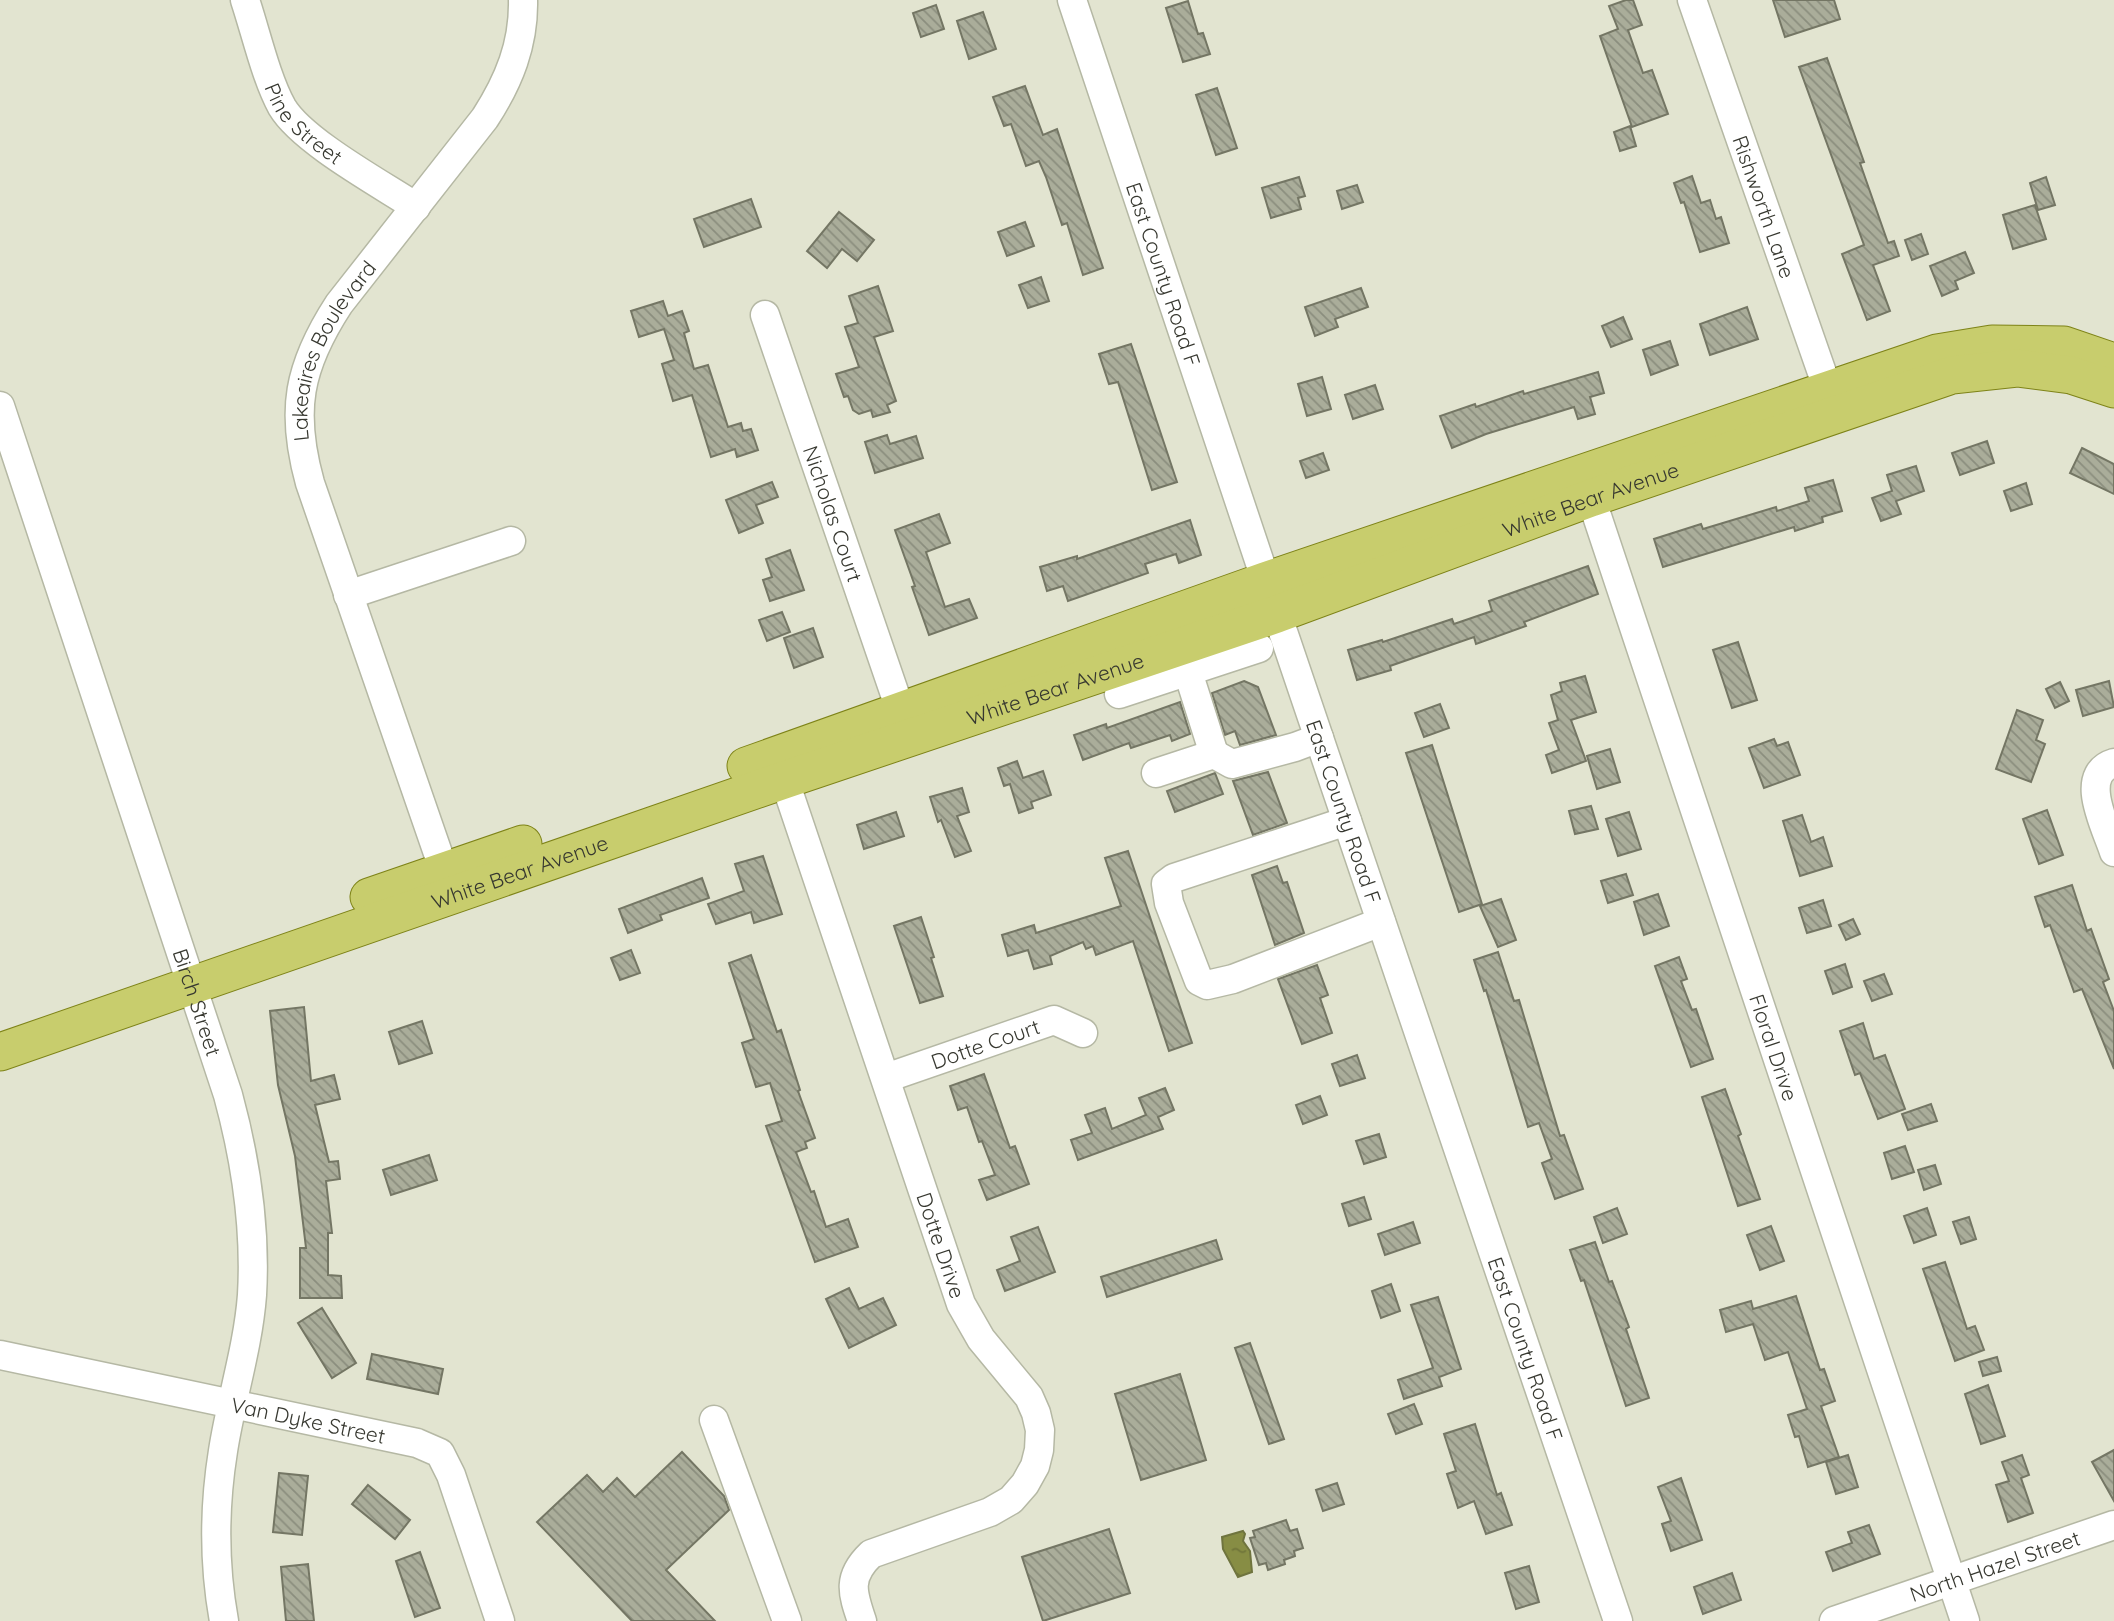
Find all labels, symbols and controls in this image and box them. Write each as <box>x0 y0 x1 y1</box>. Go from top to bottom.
street label: Pine Street <box>259 79 348 170</box>
street label: Rishworth Lane <box>1727 132 1801 282</box>
street label: East County Road F <box>1121 179 1206 370</box>
street label: Lakeaires Boulevard <box>286 255 381 443</box>
street label: Nicholas Court <box>798 442 868 585</box>
street label: White Bear Avenue <box>1499 456 1682 543</box>
street label: White Bear Avenue <box>963 647 1147 731</box>
street label: East County Road F <box>1301 716 1387 907</box>
street label: White Bear Avenue <box>428 829 611 914</box>
street label: Birch Street <box>167 945 227 1059</box>
street label: Floral Drive <box>1744 991 1804 1104</box>
street label: Dotte Court <box>927 1013 1043 1075</box>
street label: Dotte Drive <box>911 1189 971 1302</box>
street label: East County Road F <box>1483 1253 1569 1444</box>
street label: Van Dyke Street <box>229 1391 388 1449</box>
street label: North Hazel Street <box>1906 1525 2083 1607</box>

